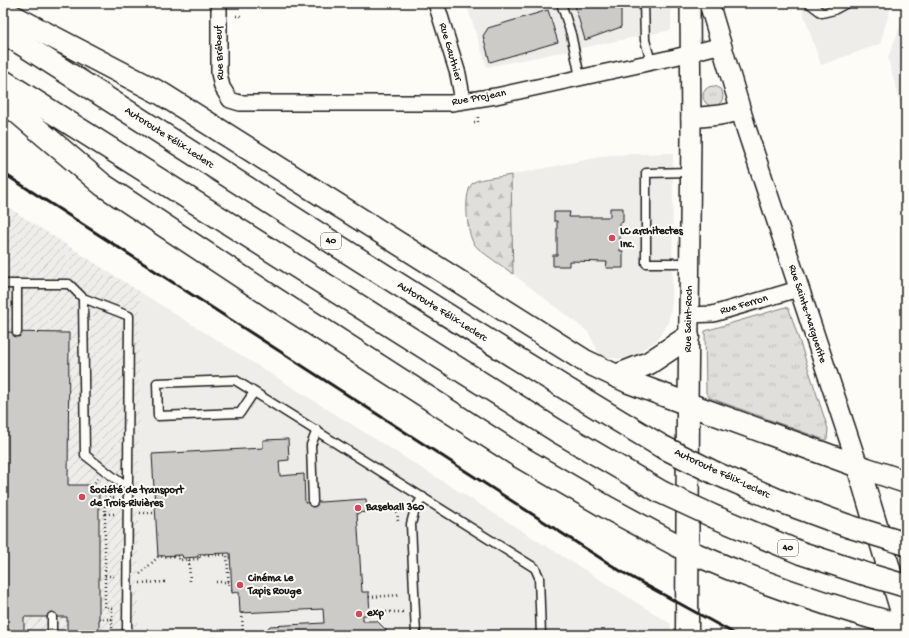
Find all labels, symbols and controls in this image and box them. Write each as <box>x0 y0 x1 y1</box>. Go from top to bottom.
street label: Rue Gauthier <box>436 22 464 83</box>
street label: Rue Brébeuf <box>212 24 227 80</box>
street label: Rue Projean <box>451 87 508 109</box>
street label: Autoroute Félix-Leclerc <box>122 105 217 172</box>
place label: LC architectes Inc. <box>620 225 684 251</box>
road number: 40 <box>321 233 341 249</box>
marker: LC architectes Inc. <box>607 233 617 243</box>
street label: Rue Sainte-Marguerite <box>785 263 829 365</box>
street label: Autoroute Félix-Leclerc <box>395 279 490 345</box>
street label: Rue Saint-Roch <box>682 285 696 353</box>
street label: Rue Ferron <box>719 292 770 318</box>
street label: Autoroute Félix-Leclerc <box>672 447 773 502</box>
place label: Société de transport de Trois-Rivières <box>90 484 185 510</box>
marker: Société de transport de Trois-Rivières <box>77 492 87 502</box>
place label: Baseball 360 <box>365 502 425 514</box>
marker: Baseball 360 <box>353 503 363 513</box>
road number: 40 <box>778 540 798 556</box>
place label: Cinéma Le Tapis Rouge <box>247 572 303 599</box>
marker: Cinéma Le Tapis Rouge <box>235 580 245 590</box>
place label: exp <box>366 608 384 620</box>
marker: exp <box>354 609 364 619</box>

